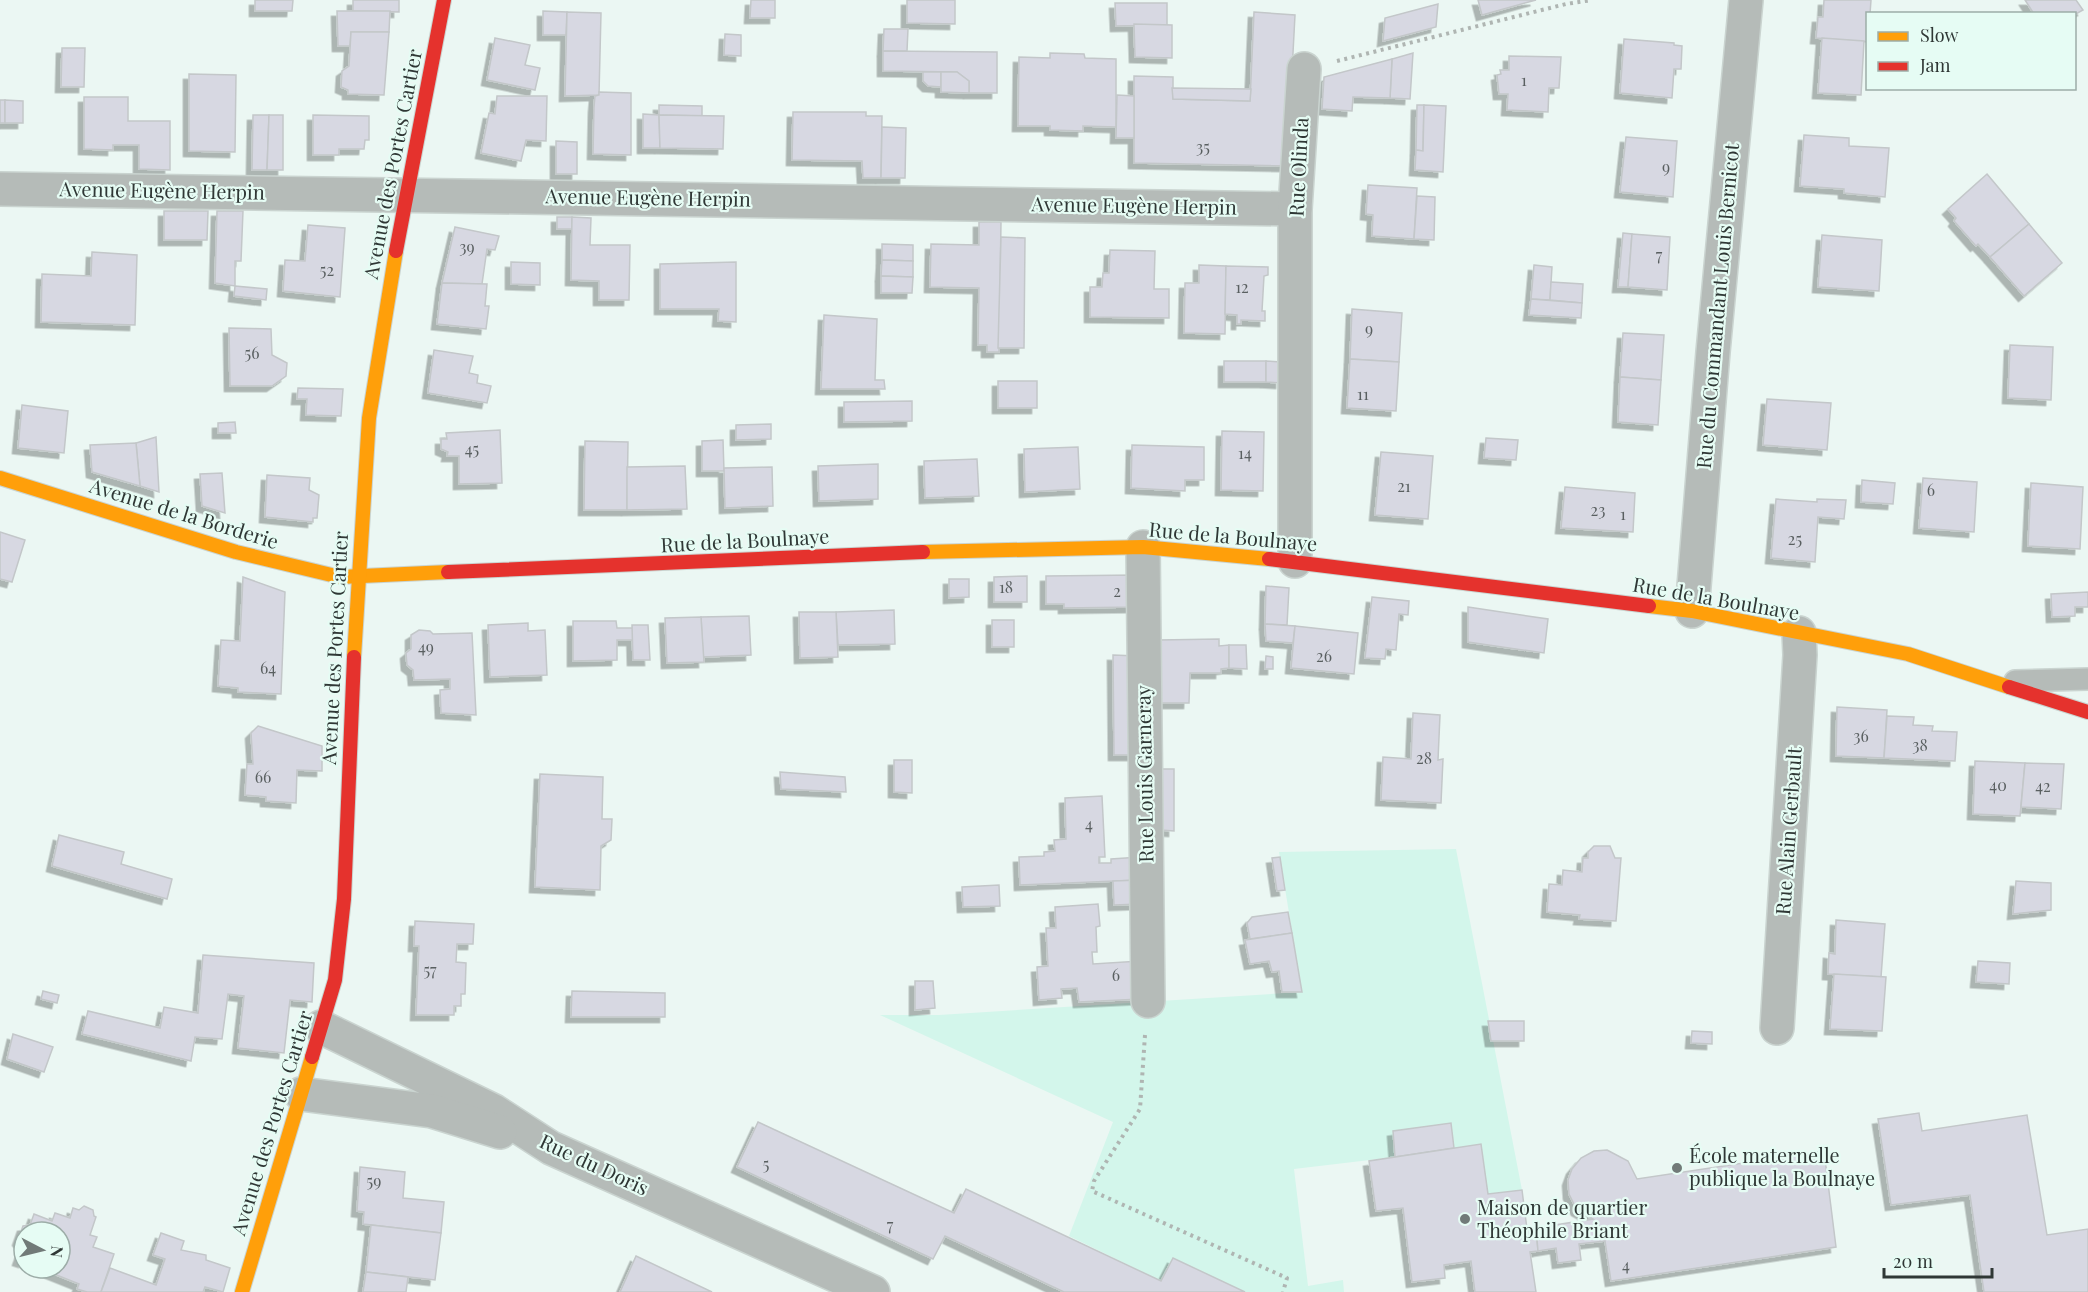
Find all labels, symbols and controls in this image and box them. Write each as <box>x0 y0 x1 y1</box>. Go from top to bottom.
legend <box>1866 12 2076 90</box>
text: Slow <box>1920 23 1958 47</box>
street label: Avenue des Portes Cartier <box>356 46 427 282</box>
text: Jam <box>1919 53 1950 77</box>
house number: 1 <box>1521 69 1527 90</box>
street label: Rue Olinda <box>1281 117 1314 217</box>
house number: 35 <box>1196 136 1210 157</box>
street label: Rue du Commandant Louis Bernicot <box>1689 141 1744 470</box>
house number: 9 <box>1662 156 1670 177</box>
street label: Avenue Eugène Herpin <box>58 174 265 205</box>
street label: Avenue Eugène Herpin <box>544 181 751 212</box>
street label: Avenue Eugène Herpin <box>1030 189 1237 220</box>
house number: 39 <box>459 236 475 257</box>
house number: 7 <box>1656 244 1663 265</box>
house number: 52 <box>320 259 334 280</box>
house number: 12 <box>1235 276 1249 297</box>
house number: 9 <box>1365 318 1373 339</box>
house number: 56 <box>245 342 259 363</box>
house number: 11 <box>1357 383 1369 404</box>
house number: 45 <box>465 438 479 459</box>
house number: 14 <box>1238 442 1252 463</box>
street label: Avenue de la Borderie <box>86 471 282 554</box>
house number: 21 <box>1397 475 1411 496</box>
house number: 6 <box>1927 479 1935 500</box>
house number: 23 <box>1591 499 1605 520</box>
house number: 1 <box>1620 503 1626 524</box>
street label: Rue de la Boulnaye <box>1148 515 1318 556</box>
street label: Rue de la Boulnaye <box>660 522 830 557</box>
house number: 25 <box>1788 528 1802 549</box>
street label: Avenue des Portes Cartier <box>314 530 353 766</box>
street label: Rue de la Boulnaye <box>1631 570 1802 625</box>
house number: 18 <box>999 576 1013 597</box>
house number: 2 <box>1113 580 1121 601</box>
house number: 49 <box>418 636 434 657</box>
house number: 26 <box>1316 645 1332 666</box>
house number: 64 <box>260 657 276 678</box>
street label: Rue Louis Garneray <box>1128 685 1159 863</box>
house number: 36 <box>1853 725 1869 746</box>
house number: 38 <box>1912 734 1928 755</box>
street label: Rue Alain Gerbault <box>1768 745 1807 916</box>
house number: 28 <box>1416 747 1432 768</box>
house number: 66 <box>255 766 271 787</box>
house number: 40 <box>1989 774 2007 795</box>
house number: 42 <box>2035 775 2051 796</box>
house number: 4 <box>1085 813 1093 834</box>
house number: 57 <box>423 959 437 980</box>
house number: 6 <box>1112 964 1120 985</box>
street label: Avenue des Portes Cartier <box>223 1007 318 1239</box>
street label: Rue du Doris <box>536 1127 653 1201</box>
place label: École maternelle publique la Boulnaye <box>1689 1141 1875 1191</box>
house number: 5 <box>763 1153 769 1174</box>
marker: École maternelle publique la Boulnaye <box>1670 1161 1684 1175</box>
house number: 59 <box>367 1170 381 1191</box>
place label: Maison de quartier Théophile Briant <box>1477 1193 1647 1243</box>
marker: Maison de quartier Théophile Briant <box>1458 1212 1472 1226</box>
house number: 7 <box>887 1214 894 1235</box>
north arrow <box>12 1220 72 1280</box>
scale bar <box>1884 1241 1992 1279</box>
text: N <box>46 1245 69 1259</box>
text: 20 m <box>1893 1249 1933 1273</box>
house number: 4 <box>1622 1254 1630 1275</box>

